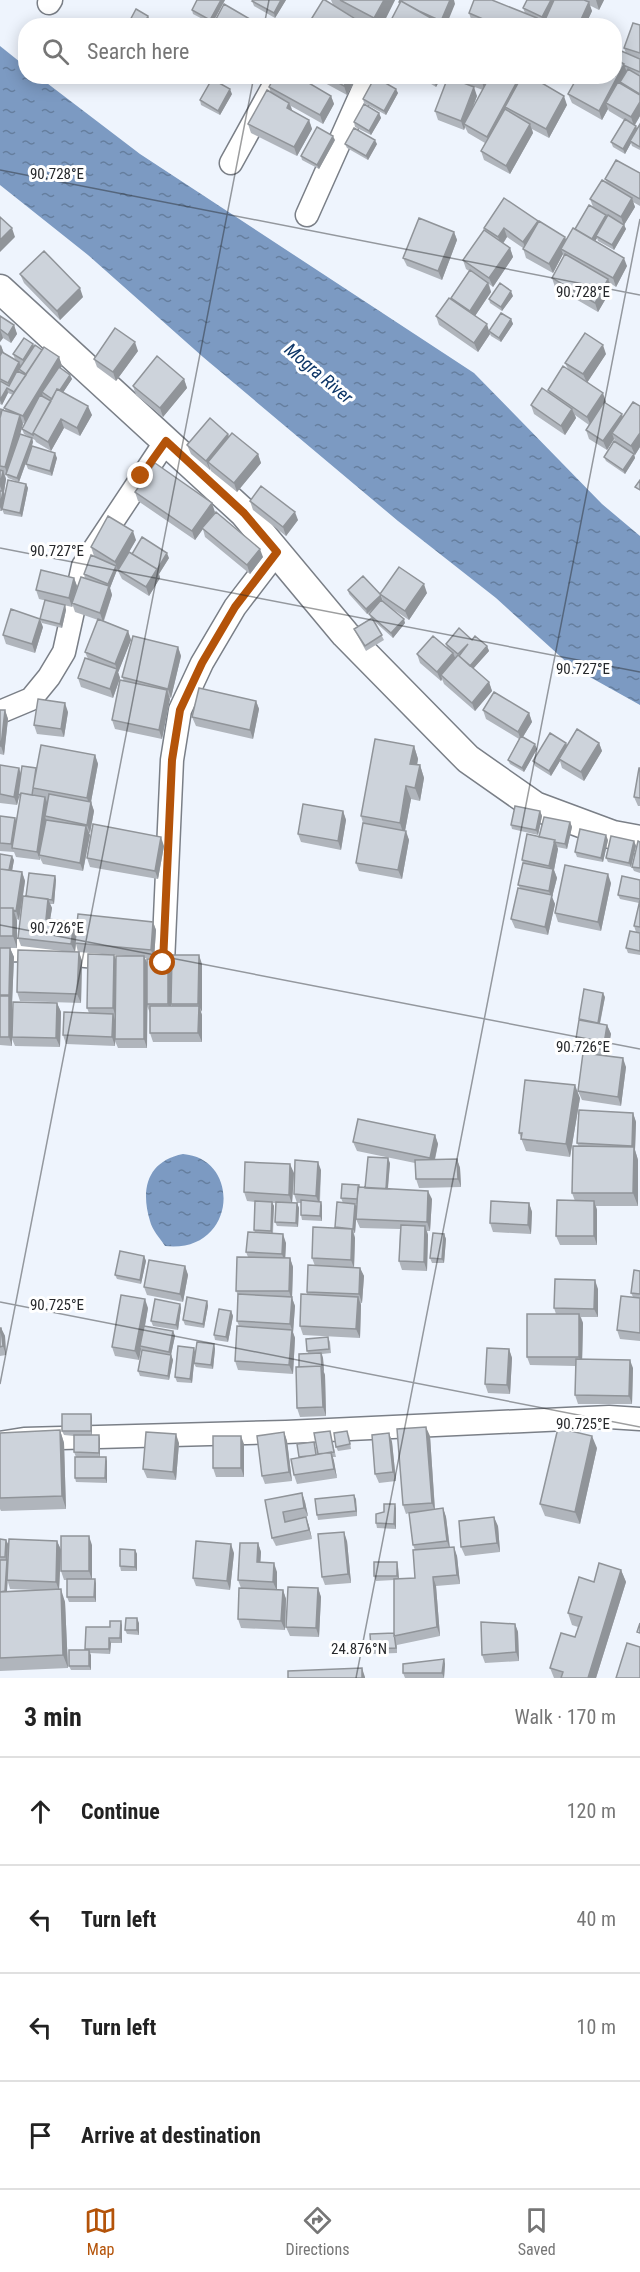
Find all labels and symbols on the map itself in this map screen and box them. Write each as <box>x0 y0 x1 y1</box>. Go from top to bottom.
text: 90.728°E <box>30 165 84 183</box>
text: 90.728°E <box>556 283 610 301</box>
water label: Mogra River <box>281 339 358 408</box>
route end <box>127 462 153 488</box>
text: 90.727°E <box>30 542 84 560</box>
text: 90.727°E <box>556 660 610 678</box>
text: 90.726°E <box>30 919 84 937</box>
route start <box>149 949 175 975</box>
text: 90.726°E <box>556 1038 610 1056</box>
text: 90.725°E <box>30 1296 84 1314</box>
text: 90.725°E <box>556 1415 610 1433</box>
text: 24.876°N <box>331 1640 387 1658</box>

